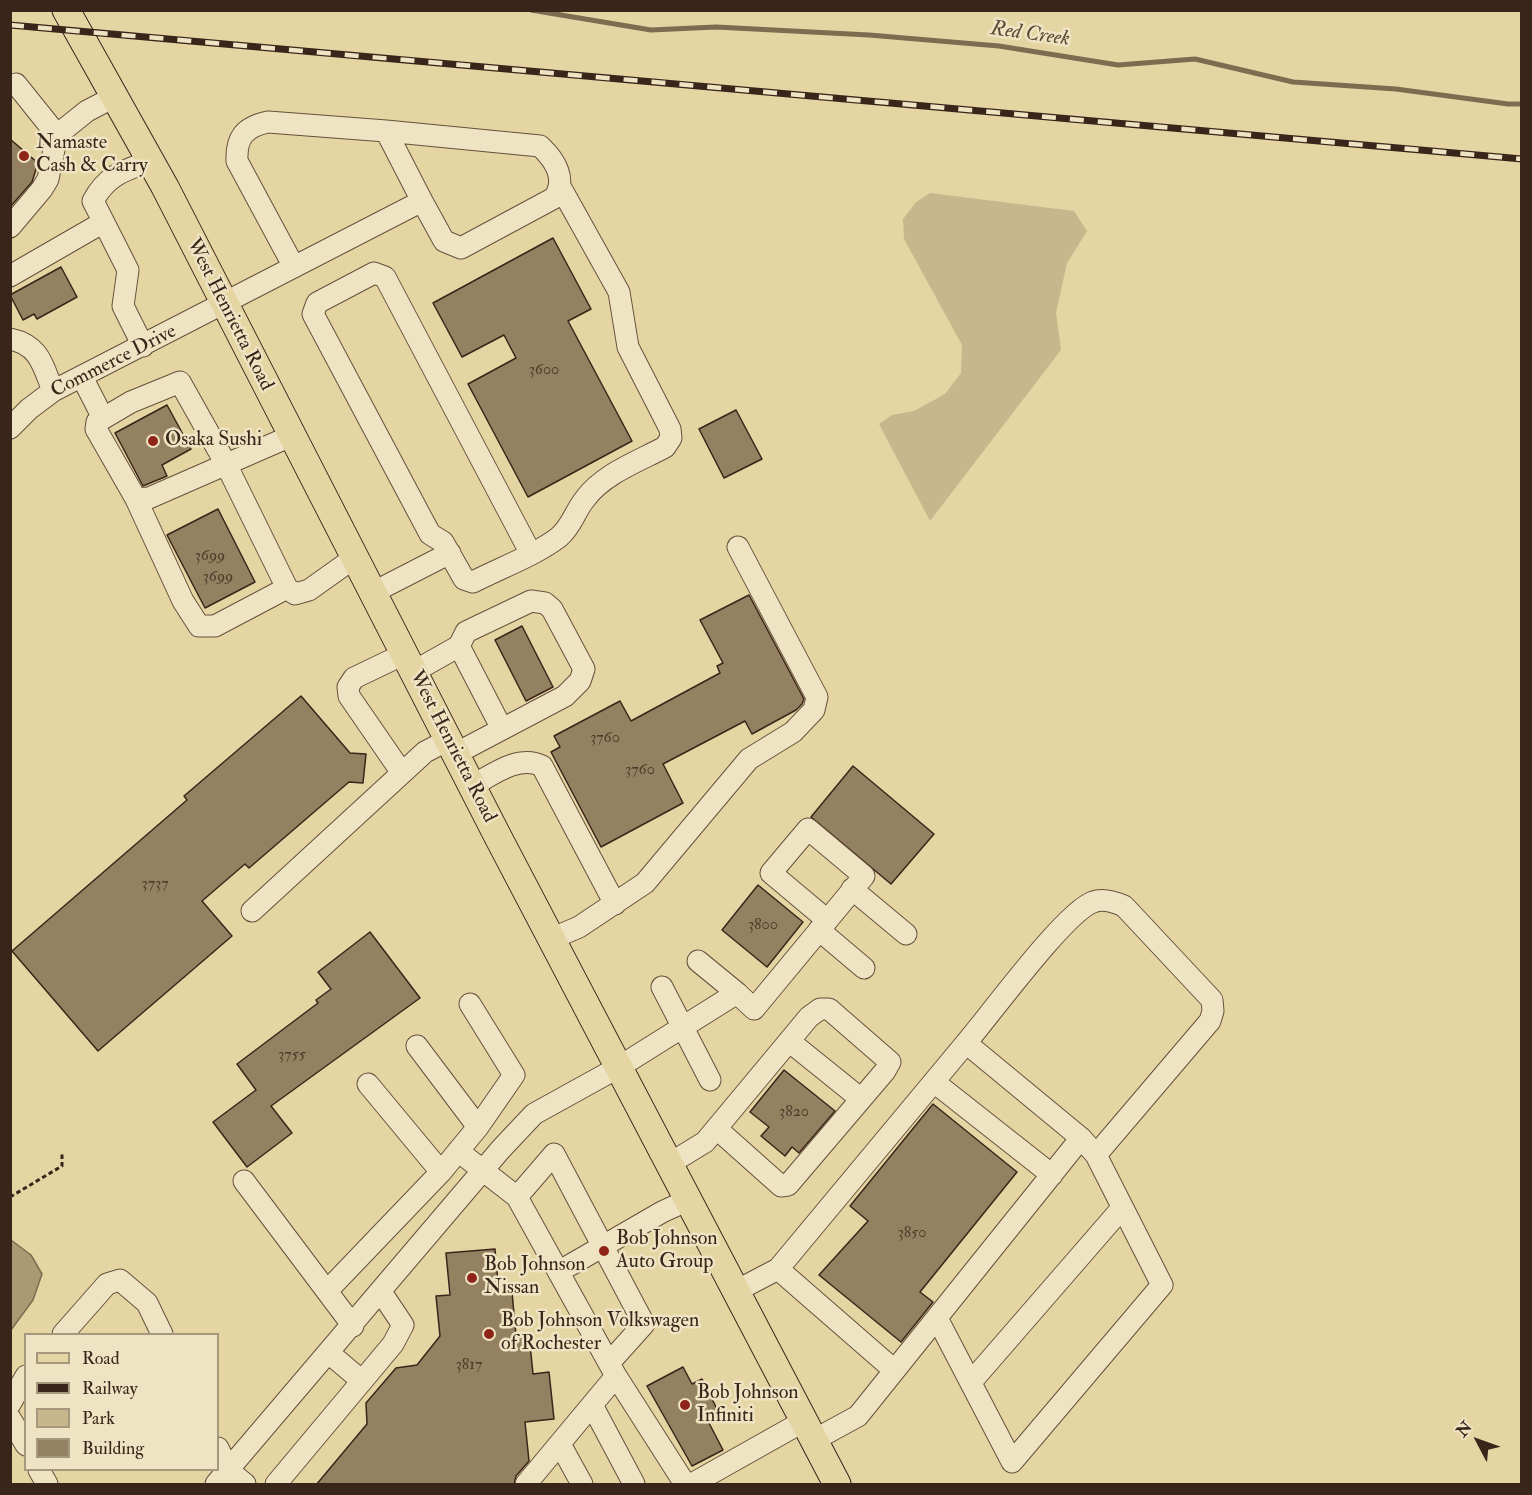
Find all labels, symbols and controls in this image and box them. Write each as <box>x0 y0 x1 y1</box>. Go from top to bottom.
water label: Red Creek <box>989 17 1071 53</box>
place label: Namaste Cash & Carry <box>36 132 148 179</box>
marker: Namaste Cash & Carry <box>17 149 31 163</box>
street label: West Henrietta Road <box>180 235 278 395</box>
street label: Commerce Drive <box>47 320 181 404</box>
house number: 3600 <box>529 361 559 381</box>
place label: Osaka Sushi <box>165 429 262 453</box>
marker: Osaka Sushi <box>146 434 160 448</box>
house number: 3699 <box>195 547 225 567</box>
house number: 3699 <box>203 568 233 588</box>
street label: West Henrietta Road <box>403 667 501 827</box>
house number: 3760 <box>590 729 620 749</box>
house number: 3760 <box>625 761 655 781</box>
house number: 3737 <box>142 875 168 895</box>
house number: 3800 <box>748 916 778 936</box>
house number: 3755 <box>278 1046 306 1066</box>
house number: 3820 <box>779 1103 809 1123</box>
house number: 3850 <box>898 1224 926 1244</box>
place label: Bob Johnson Auto Group <box>616 1228 718 1275</box>
marker: Bob Johnson Auto Group <box>597 1244 611 1258</box>
place label: Bob Johnson Nissan <box>484 1254 586 1301</box>
marker: Bob Johnson Nissan <box>465 1271 479 1285</box>
place label: Bob Johnson Volkswagen of Rochester <box>501 1310 699 1357</box>
marker: Bob Johnson Volkswagen of Rochester <box>482 1327 496 1341</box>
legend <box>24 1333 219 1471</box>
text: Road <box>82 1347 120 1370</box>
house number: 3817 <box>456 1356 482 1376</box>
text: Railway <box>82 1377 138 1400</box>
place label: Bob Johnson Infiniti <box>697 1382 799 1429</box>
marker: Bob Johnson Infiniti <box>678 1398 692 1412</box>
text: Park <box>82 1407 115 1430</box>
north arrow <box>1448 1411 1508 1471</box>
text: N <box>1452 1417 1477 1441</box>
text: Building <box>82 1437 144 1460</box>

